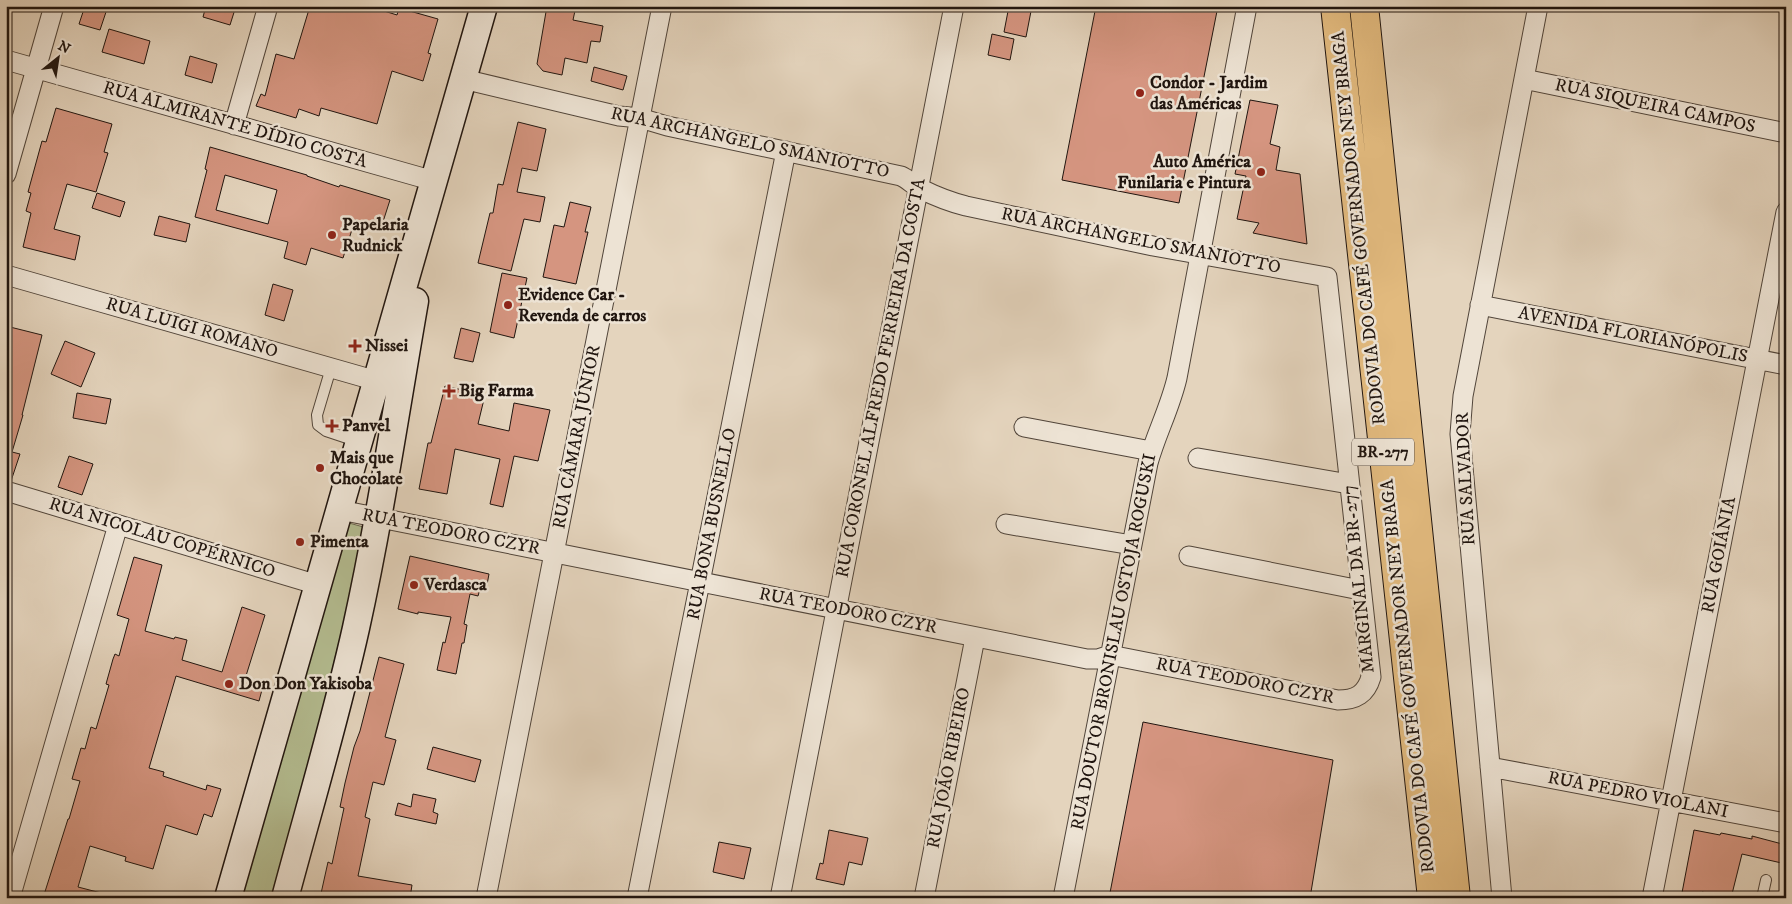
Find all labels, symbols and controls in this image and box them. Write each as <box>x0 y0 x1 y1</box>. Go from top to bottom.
street label: RODOVIA DO CAFÉ GOVERNADOR NEY BRAGA <box>1327 30 1391 426</box>
north arrow <box>32 32 82 82</box>
text: N <box>55 37 74 59</box>
place label: Condor - Jardim das Américas <box>1150 72 1268 115</box>
street label: RUA SIQUEIRA CAMPOS <box>1553 74 1757 138</box>
street label: RUA ALMIRANTE DÍDIO COSTA <box>100 76 370 173</box>
marker: Condor - Jardim das Américas <box>1134 87 1146 99</box>
street label: RUA ARCHANGELO SMANIOTTO <box>609 103 891 183</box>
place label: Auto América Funilaria e Pintura <box>1117 151 1251 194</box>
marker: Auto América Funilaria e Pintura <box>1255 166 1267 178</box>
street label: RUA CORONEL ALFREDO FERREIRA DA COSTA <box>831 176 931 580</box>
street label: RUA ARCHANGELO SMANIOTTO <box>999 203 1283 279</box>
place label: Papelaria Rudnick <box>342 214 409 257</box>
marker: Papelaria Rudnick <box>326 229 338 241</box>
place label: Evidence Car - Revenda de carros <box>518 284 646 327</box>
street label: RUA LUIGI ROMANO <box>103 293 281 363</box>
marker: Evidence Car - Revenda de carros <box>502 299 514 311</box>
street label: AVENIDA FLORIANÓPOLIS <box>1516 302 1750 368</box>
place label: Nissei <box>365 335 408 357</box>
marker: Nissei <box>349 340 361 352</box>
street label: RUA CÂMARA JÚNIOR <box>547 343 606 531</box>
place label: Big Farma <box>459 380 534 402</box>
marker: Big Farma <box>443 385 455 397</box>
street label: RUA SALVADOR <box>1452 412 1480 546</box>
place label: Panvel <box>342 415 391 437</box>
marker: Panvel <box>326 420 338 432</box>
street label: RUA BONA BUSNELLO <box>683 426 741 622</box>
road number: BR-277 <box>1352 438 1414 466</box>
place label: Mais que Chocolate <box>330 447 403 490</box>
street label: RUA DOUTOR BRONISLAU OSTOJA ROGUSKI <box>1067 452 1161 832</box>
marker: Mais que Chocolate <box>314 462 326 474</box>
street label: RODOVIA DO CAFÉ GOVERNADOR NEY BRAGA <box>1376 478 1440 874</box>
street label: MARGINAL DA BR-277 <box>1338 484 1380 674</box>
street label: RUA NICOLAU COPÉRNICO <box>46 493 278 583</box>
street label: RUA GOIÂNIA <box>1696 494 1741 615</box>
street label: RUA TEODORO CZYR <box>360 504 542 560</box>
place label: Pimenta <box>310 531 369 553</box>
marker: Pimenta <box>294 536 306 548</box>
place label: Verdasca <box>423 574 487 596</box>
marker: Verdasca <box>408 579 420 591</box>
street label: RUA TEODORO CZYR <box>757 583 939 639</box>
street label: RUA TEODORO CZYR <box>1154 653 1336 709</box>
place label: Don Don Yakisoba <box>239 673 372 695</box>
marker: Don Don Yakisoba <box>223 678 235 690</box>
street label: RUA JOÃO RIBEIRO <box>922 685 975 850</box>
street label: RUA PEDRO VIOLANI <box>1546 767 1730 823</box>

